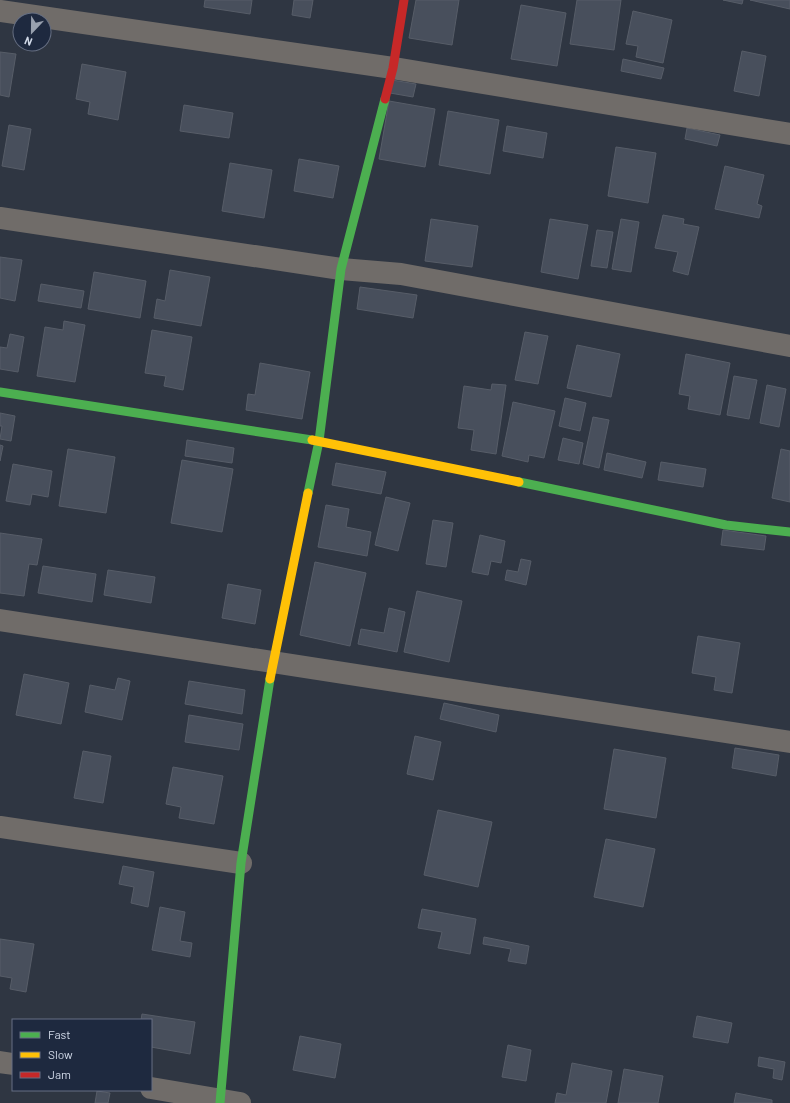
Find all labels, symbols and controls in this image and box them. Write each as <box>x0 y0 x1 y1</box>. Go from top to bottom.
north arrow <box>12 12 52 52</box>
text: N <box>22 34 34 49</box>
legend <box>12 1019 152 1091</box>
text: Fast <box>48 1027 71 1041</box>
text: Slow <box>48 1047 73 1061</box>
text: Jam <box>48 1067 71 1081</box>

